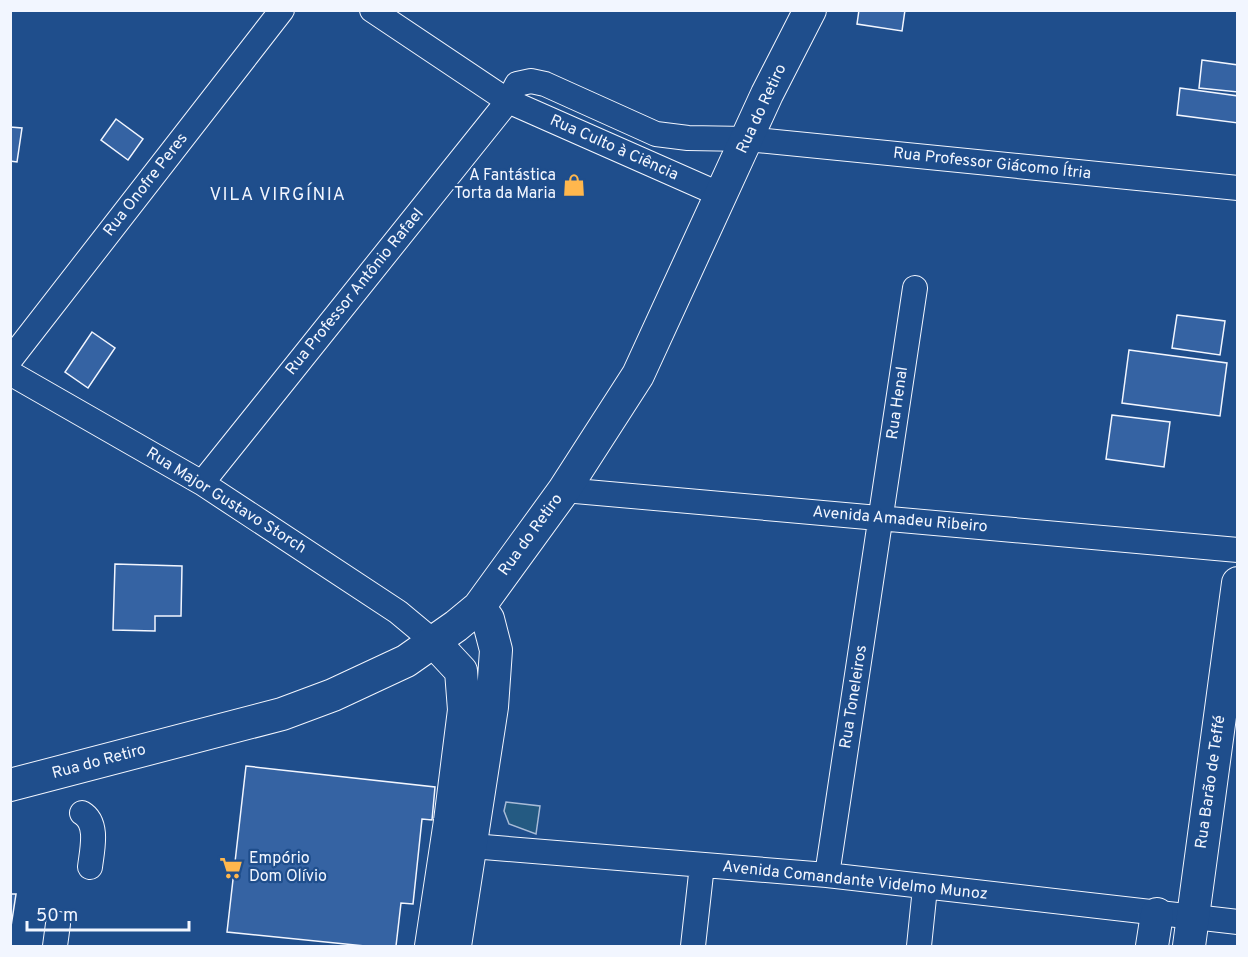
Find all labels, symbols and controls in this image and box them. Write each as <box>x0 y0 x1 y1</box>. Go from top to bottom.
street label: Rua do Retiro <box>733 61 792 157</box>
street label: Rua Culto à Ciência <box>547 111 681 185</box>
street label: Rua Onofre Peres <box>99 129 193 241</box>
street label: Rua Professor Giácomo Ítria <box>892 142 1092 184</box>
place label: A Fantástica Torta da Maria <box>454 166 556 204</box>
shop icon: A Fantástica Torta da Maria <box>561 172 587 198</box>
district label: VILA VIRGÍNIA <box>209 182 347 207</box>
street label: Rua Professor Antônio Rafael <box>282 205 428 379</box>
street label: Rua Henal <box>883 365 913 441</box>
street label: Rua Major Gustavo Storch <box>142 443 310 559</box>
street label: Rua do Retiro <box>495 490 568 580</box>
street label: Avenida Amadeu Ribeiro <box>812 502 988 538</box>
street label: Rua Toneleiros <box>836 644 872 750</box>
street label: Rua Barão de Teffé <box>1192 714 1230 850</box>
street label: Rua do Retiro <box>50 740 148 784</box>
place label: Empório Dom Olívio <box>249 849 327 887</box>
supermarket icon: Empório Dom Olívio <box>218 855 244 881</box>
street label: Avenida Comandante Videlmo Munoz <box>721 857 989 905</box>
scale bar <box>27 894 189 932</box>
text: 50 m <box>36 905 78 928</box>

